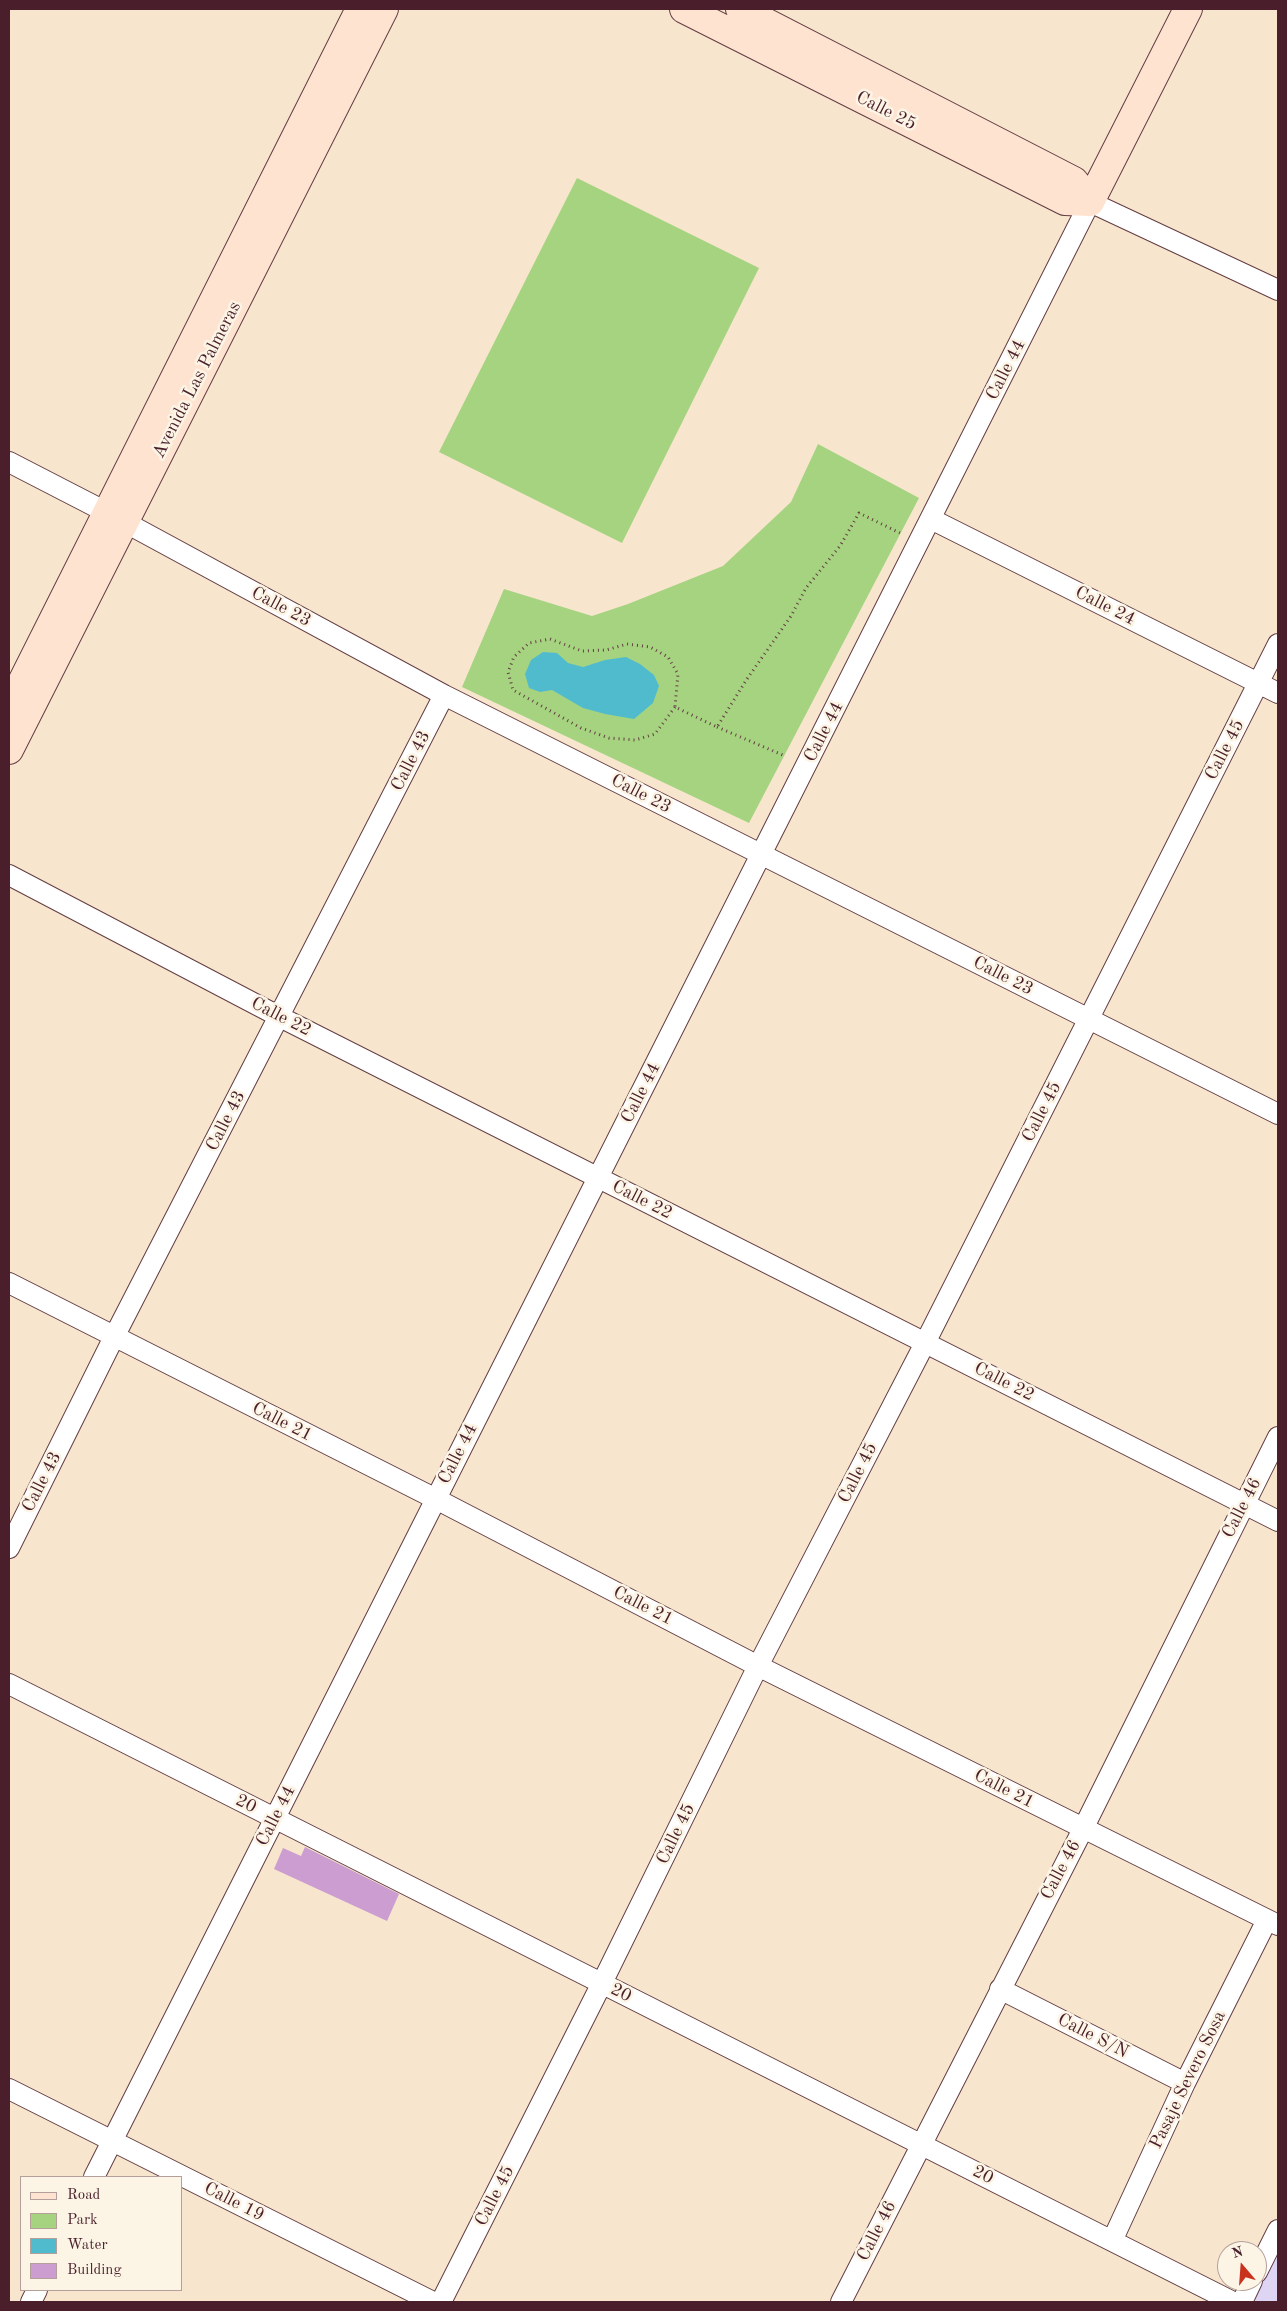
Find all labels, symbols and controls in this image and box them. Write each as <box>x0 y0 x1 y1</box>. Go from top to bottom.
street label: Calle 25 <box>852 87 920 135</box>
street label: Avenida Las Palmeras <box>148 298 246 462</box>
street label: Calle 44 <box>982 336 1030 404</box>
street label: Calle 23 <box>247 582 315 632</box>
street label: Calle 24 <box>1071 582 1139 630</box>
street label: Calle 44 <box>800 698 848 766</box>
street label: Calle 45 <box>1201 716 1249 784</box>
street label: Calle 43 <box>387 727 435 795</box>
street label: Calle 23 <box>607 770 675 818</box>
street label: Calle 23 <box>969 952 1037 1000</box>
street label: Calle 22 <box>247 993 315 1041</box>
street label: Calle 44 <box>617 1059 665 1127</box>
street label: Calle 45 <box>1018 1078 1066 1146</box>
street label: Calle 43 <box>202 1087 250 1155</box>
street label: Calle 22 <box>608 1176 676 1224</box>
street label: Calle 22 <box>970 1358 1038 1406</box>
street label: Calle 21 <box>248 1398 316 1446</box>
street label: Calle 44 <box>434 1420 482 1488</box>
street label: Calle 45 <box>834 1439 882 1507</box>
street label: Calle 43 <box>18 1448 66 1516</box>
street label: Calle 46 <box>1218 1474 1266 1542</box>
street label: Calle 21 <box>609 1582 677 1630</box>
street label: Calle 21 <box>970 1765 1038 1813</box>
street label: Calle 44 <box>252 1782 300 1850</box>
street label: 20 <box>232 1790 260 1818</box>
street label: Calle 45 <box>652 1800 700 1868</box>
street label: Calle 46 <box>1036 1836 1086 1904</box>
street label: 20 <box>607 1979 635 2007</box>
street label: Pasaje Severo Sosa <box>1145 2008 1231 2152</box>
street label: Calle S/N <box>1054 2009 1132 2063</box>
street label: 20 <box>969 2161 997 2189</box>
street label: Calle 45 <box>471 2162 519 2230</box>
legend <box>20 2176 182 2291</box>
street label: Calle 19 <box>200 2178 268 2226</box>
text: Road <box>67 2188 100 2203</box>
street label: Calle 46 <box>853 2197 901 2265</box>
text: Park <box>67 2213 98 2228</box>
text: Water <box>67 2238 108 2253</box>
north arrow <box>1217 2241 1267 2291</box>
text: N <box>1230 2244 1245 2261</box>
text: Building <box>67 2263 122 2278</box>

